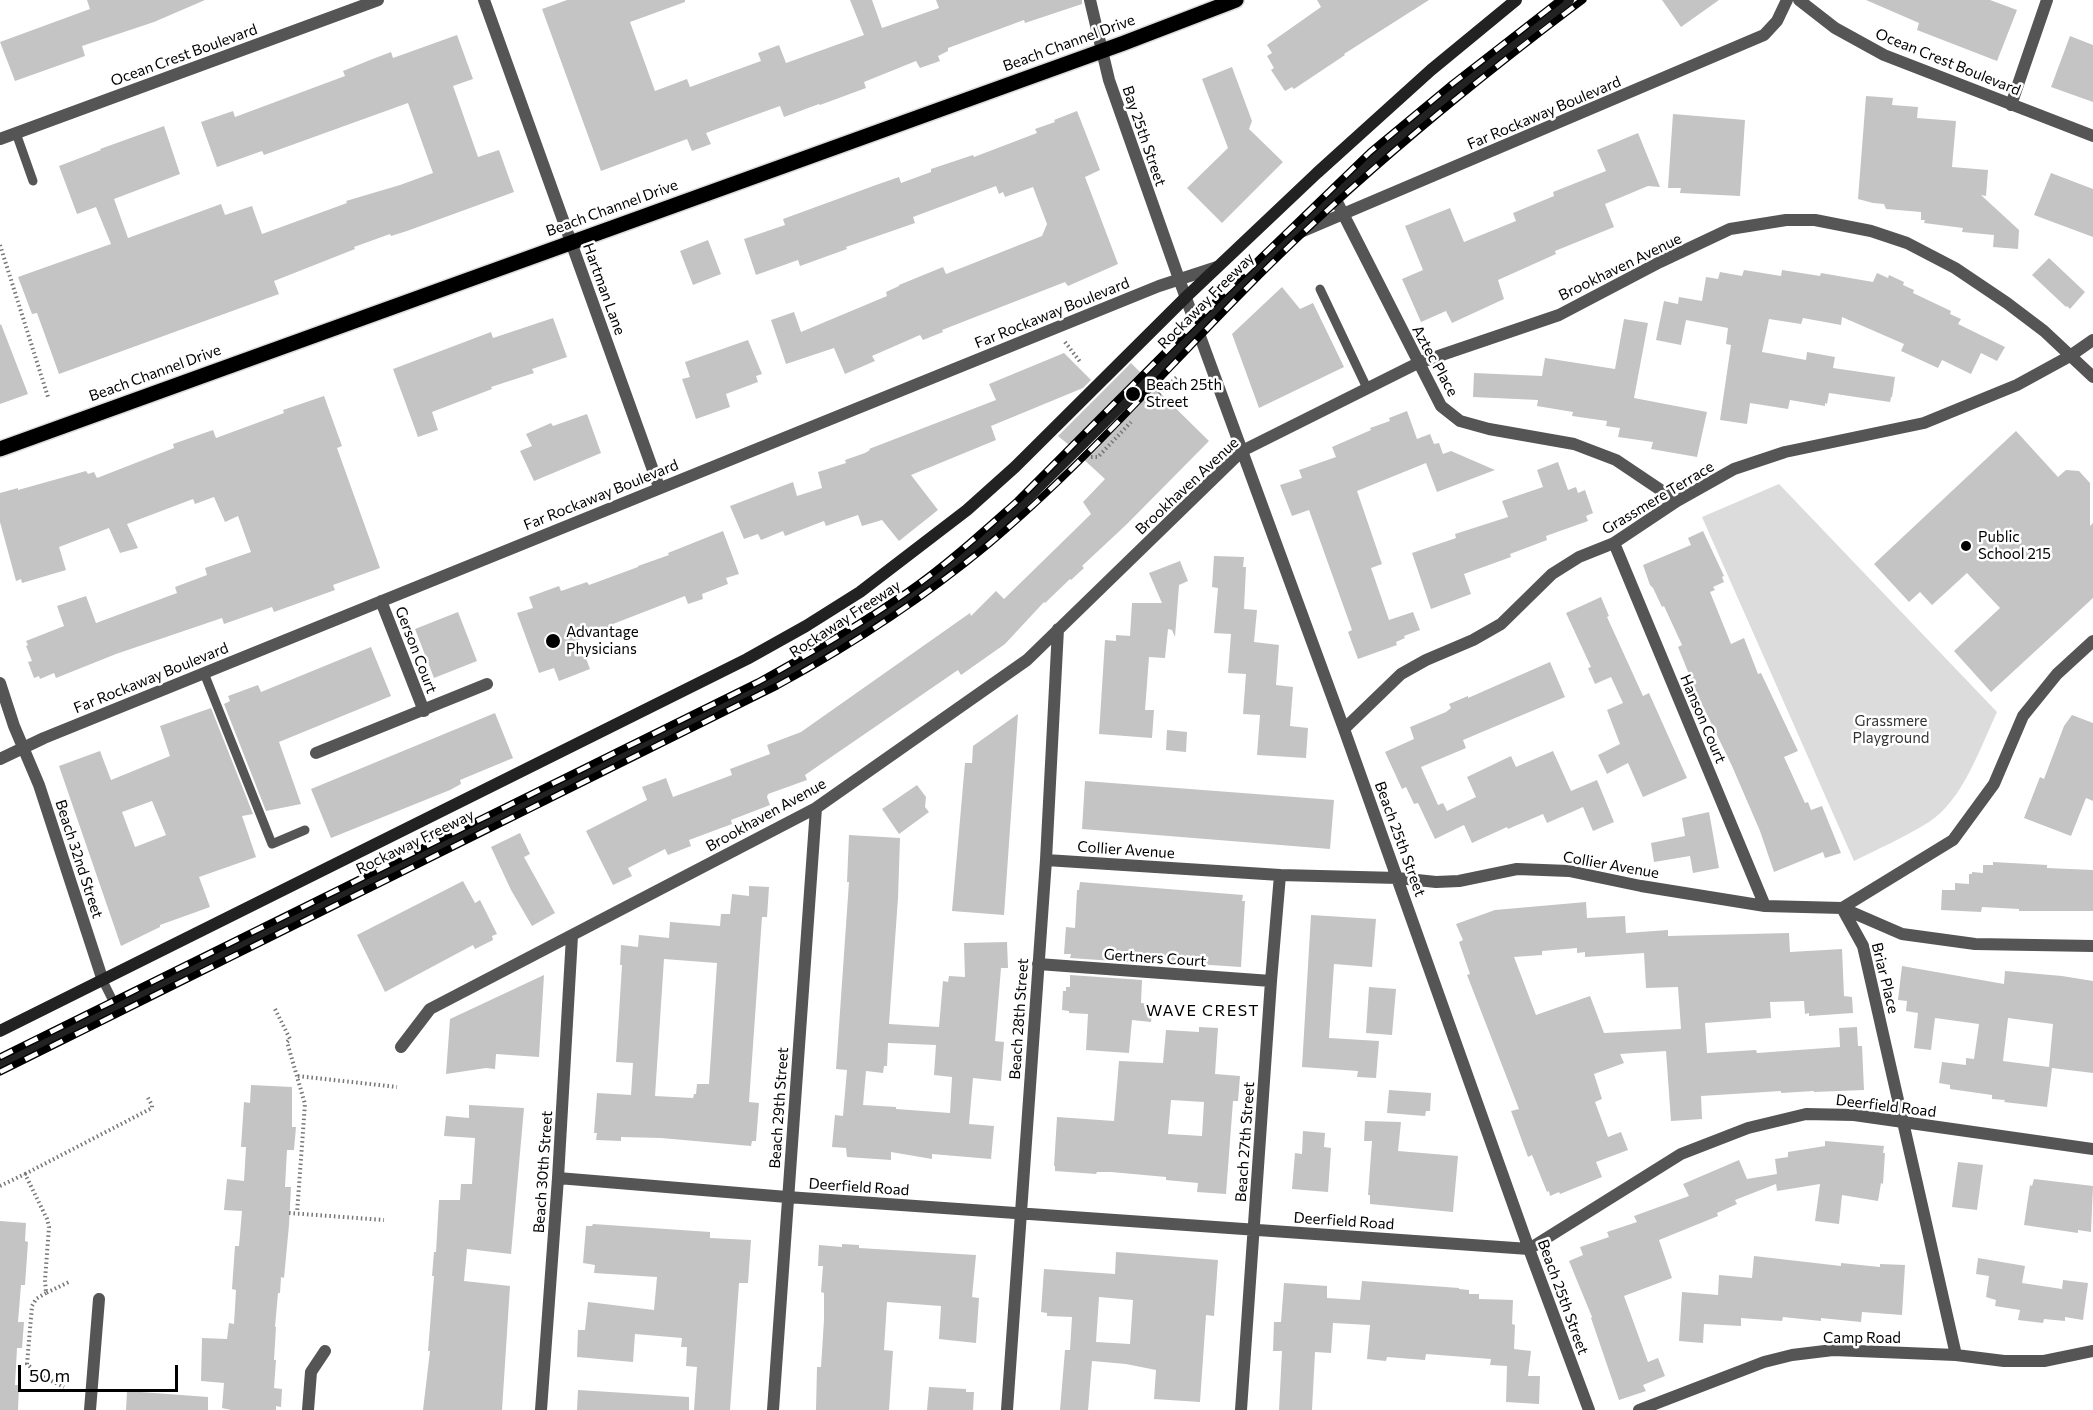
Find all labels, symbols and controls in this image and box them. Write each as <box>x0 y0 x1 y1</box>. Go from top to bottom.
street label: Beach Channel Drive <box>1001 11 1137 75</box>
street label: Ocean Crest Boulevard <box>108 20 260 90</box>
street label: Ocean Crest Boulevard <box>1873 25 2023 99</box>
street label: Far Rockaway Boulevard <box>1464 72 1624 154</box>
street label: Bay 25th Street <box>1118 83 1170 189</box>
street label: Beach Channel Drive <box>544 176 680 240</box>
street label: Brookhaven Avenue <box>1556 229 1684 305</box>
street label: Hartman Lane <box>579 241 629 337</box>
street label: Rockaway Freeway <box>1154 249 1258 353</box>
street label: Far Rockaway Boulevard <box>972 274 1132 352</box>
street label: Aztec Place <box>1408 322 1462 400</box>
street label: Beach Channel Drive <box>87 341 223 405</box>
place label: Beach 25th Street <box>1146 376 1222 411</box>
marker: Beach 25th Street <box>1124 385 1142 403</box>
street label: Brookhaven Avenue <box>1132 434 1242 538</box>
street label: Far Rockaway Boulevard <box>521 456 681 534</box>
street label: Grassmere Terrace <box>1599 458 1717 538</box>
place label: Public School 215 <box>1978 528 2051 563</box>
marker: Public School 215 <box>1959 539 1973 553</box>
street label: Rockaway Freeway <box>786 576 904 662</box>
street label: Gerson Court <box>391 604 441 696</box>
place label: Advantage Physicians <box>566 623 639 658</box>
marker: Advantage Physicians <box>544 632 562 650</box>
street label: Far Rockaway Boulevard <box>71 639 231 717</box>
street label: Hanson Court <box>1676 672 1730 766</box>
park label: Grassmere Playground <box>1853 712 1929 747</box>
street label: Brookhaven Avenue <box>703 775 829 855</box>
street label: Beach 25th Street <box>1371 779 1429 899</box>
street label: Beach 32nd Street <box>51 797 107 921</box>
street label: Rockaway Freeway <box>353 806 477 878</box>
street label: Collier Avenue <box>1077 838 1175 862</box>
street label: Collier Avenue <box>1561 848 1661 882</box>
street label: Briar Place <box>1867 941 1903 1015</box>
street label: Gertners Court <box>1103 945 1207 971</box>
street label: Beach 28th Street <box>1006 958 1032 1080</box>
district label: WAVE CREST <box>1146 1001 1260 1021</box>
street label: Beach 29th Street <box>766 1047 792 1169</box>
street label: Beach 27th Street <box>1232 1081 1258 1203</box>
street label: Deerfield Road <box>1835 1091 1937 1121</box>
street label: Beach 30th Street <box>530 1110 556 1234</box>
street label: Deerfield Road <box>808 1175 910 1199</box>
street label: Deerfield Road <box>1293 1209 1395 1233</box>
street label: Beach 25th Street <box>1534 1237 1592 1357</box>
street label: Camp Road <box>1823 1329 1901 1347</box>
scale bar <box>21 1353 182 1391</box>
text: 50 m <box>29 1364 70 1386</box>

